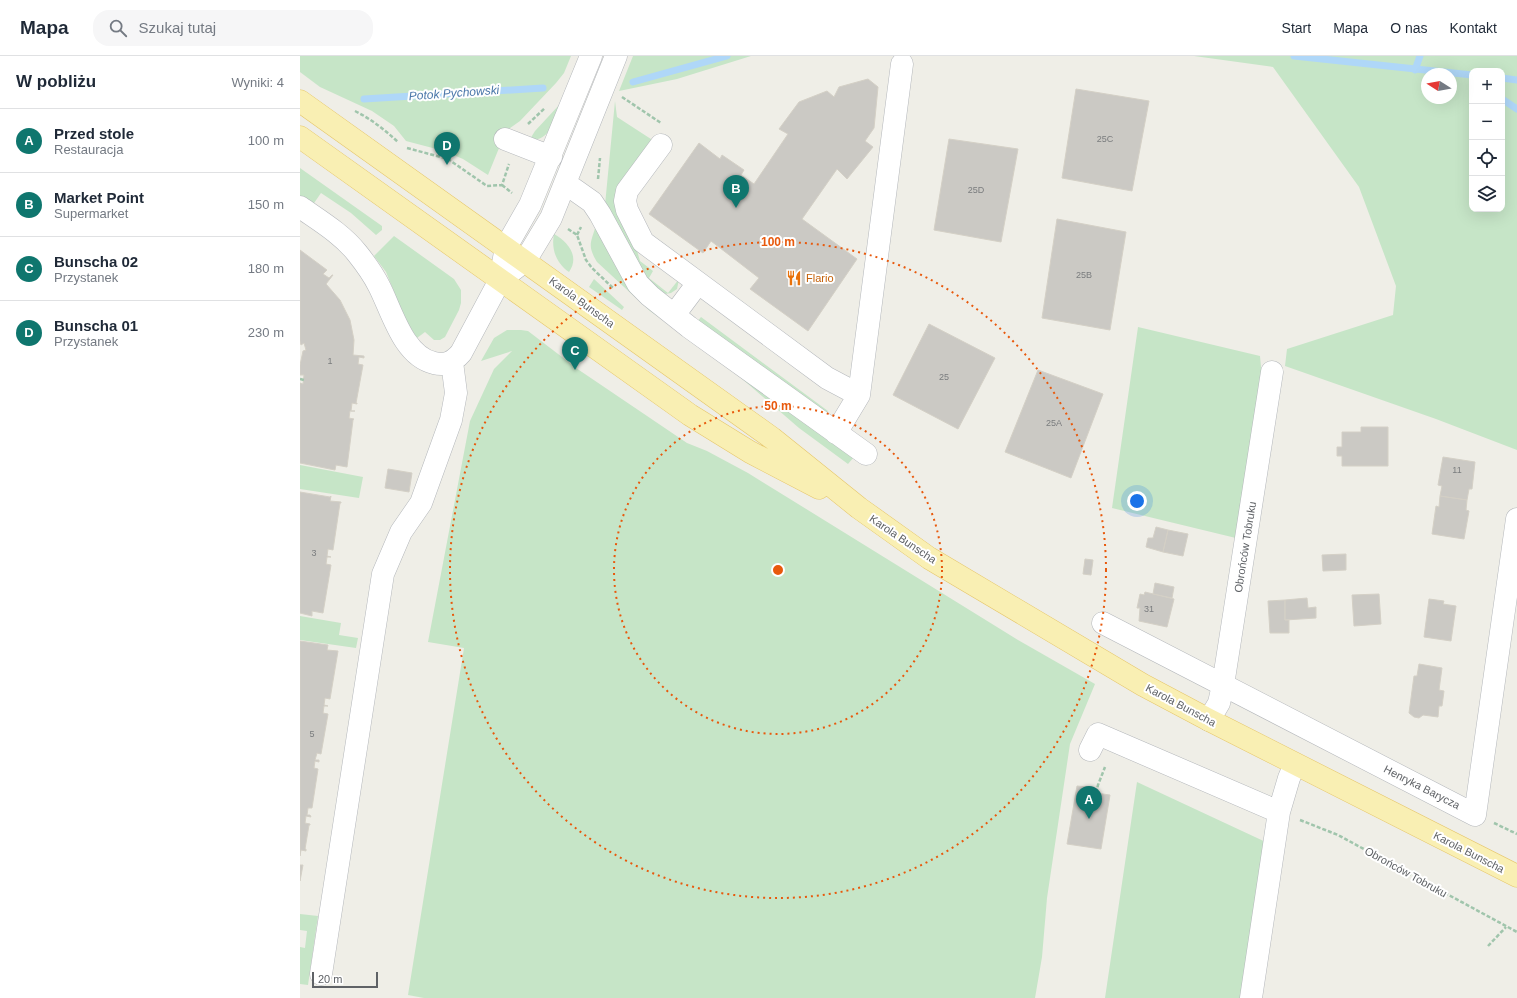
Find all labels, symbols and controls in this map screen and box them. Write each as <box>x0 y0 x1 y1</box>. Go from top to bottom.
search box <box>93 10 373 46</box>
text: Mapa <box>20 17 69 38</box>
icon: search <box>107 17 129 39</box>
text: Szukaj tutaj <box>139 19 216 36</box>
text: Start <box>1282 20 1311 36</box>
text: Mapa <box>1333 20 1368 36</box>
text: O nas <box>1390 20 1428 36</box>
text: Kontakt <box>1450 20 1497 36</box>
north arrow <box>1421 68 1457 104</box>
map controls <box>1469 68 1505 212</box>
button: + <box>1469 68 1505 104</box>
text: W pobliżu <box>16 72 96 91</box>
text: Wyniki: 4 <box>231 75 284 90</box>
water label: Potok Pychowski <box>408 83 500 103</box>
button: − <box>1469 104 1505 140</box>
text: Przed stole <box>54 125 134 142</box>
pin: D <box>434 132 460 165</box>
text: A <box>24 133 34 148</box>
text: 100 m <box>248 133 284 148</box>
house number: 25C <box>1097 134 1114 144</box>
button: locate <box>1469 140 1505 176</box>
text: Restauracja <box>54 142 123 157</box>
pin: B <box>723 175 749 208</box>
button: layers <box>1469 176 1505 212</box>
house number: 25D <box>968 185 985 195</box>
text: Market Point <box>54 189 144 206</box>
text: B <box>24 197 34 212</box>
text: 150 m <box>248 197 284 212</box>
text: Supermarket <box>54 206 128 221</box>
text: 100 m <box>761 235 795 249</box>
text: Bunscha 02 <box>54 253 138 270</box>
text: C <box>24 261 34 276</box>
text: 180 m <box>248 261 284 276</box>
restaurant icon: Flario <box>785 269 803 287</box>
text: Przystanek <box>54 270 118 285</box>
house number: 25B <box>1076 270 1092 280</box>
place label: Flario <box>806 272 834 284</box>
street label: Karola Bunscha <box>547 274 618 330</box>
text: Bunscha 01 <box>54 317 138 334</box>
text: D <box>24 325 34 340</box>
text: 230 m <box>248 325 284 340</box>
text: Przystanek <box>54 334 118 349</box>
pin: C <box>562 337 588 370</box>
house number: 1 <box>327 356 333 366</box>
house number: 25 <box>939 372 949 382</box>
text: 50 m <box>764 399 792 413</box>
house number: 25A <box>1046 418 1062 428</box>
house number: 11 <box>1452 465 1462 475</box>
your location <box>1127 491 1147 511</box>
street label: Obrońców Tobruku <box>1232 501 1258 593</box>
street label: Karola Bunscha <box>867 512 939 566</box>
house number: 3 <box>311 548 317 558</box>
centre of rings <box>771 563 785 577</box>
house number: 31 <box>1144 604 1154 614</box>
street label: Karola Bunscha <box>1144 681 1219 729</box>
house number: 5 <box>309 729 315 739</box>
street label: Henryka Barycza <box>1382 763 1463 812</box>
pin: A <box>1076 786 1102 819</box>
street label: Karola Bunscha <box>1432 829 1507 875</box>
street label: Obrońców Tobruku <box>1363 844 1449 900</box>
scale bar <box>312 970 378 989</box>
text: 20 m <box>318 973 342 985</box>

